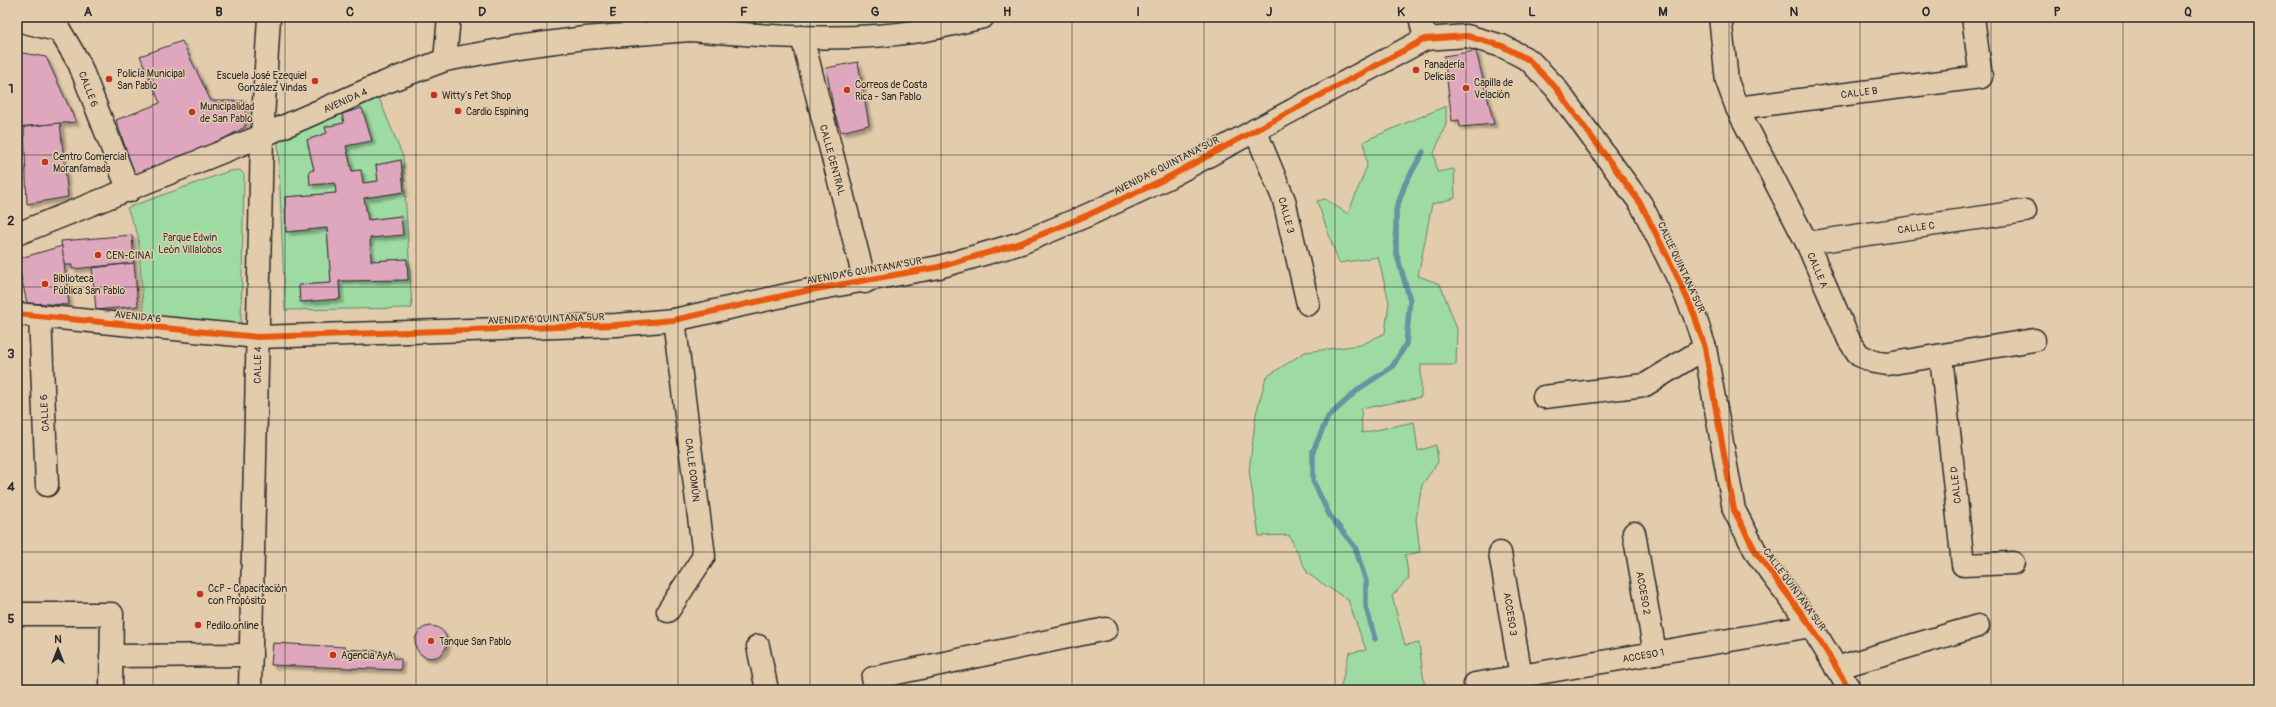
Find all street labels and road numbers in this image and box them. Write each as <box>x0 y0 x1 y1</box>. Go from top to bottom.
street label: CALLE 6 <box>76 70 100 109</box>
street label: CALLE B <box>1840 85 1879 101</box>
street label: AVENIDA 4 <box>322 86 369 116</box>
street label: CALLE CENTRAL <box>817 123 847 197</box>
street label: AVENIDA 6 QUINTANA SUR <box>1112 134 1221 198</box>
street label: CALLE 3 <box>1275 196 1297 235</box>
street label: CALLE C <box>1897 219 1936 237</box>
street label: CALLE QUINTANA SUR <box>1655 220 1708 315</box>
street label: CALLE A <box>1804 251 1830 291</box>
street label: AVENIDA 6 QUINTANA SUR <box>806 255 923 287</box>
street label: AVENIDA 6 <box>114 309 162 325</box>
street label: AVENIDA 6 QUINTANA SUR <box>487 311 605 327</box>
street label: CALLE 4 <box>252 346 264 384</box>
street label: CALLE 6 <box>38 394 52 432</box>
street label: CALLE COMÚN <box>682 437 703 503</box>
street label: CALLE D <box>1948 466 1964 504</box>
street label: CALLE QUINTANA SUR <box>1760 546 1828 633</box>
street label: ACCESO 2 <box>1633 570 1653 616</box>
street label: ACCESO 3 <box>1501 592 1519 637</box>
street label: ACCESO 1 <box>1621 646 1665 666</box>

